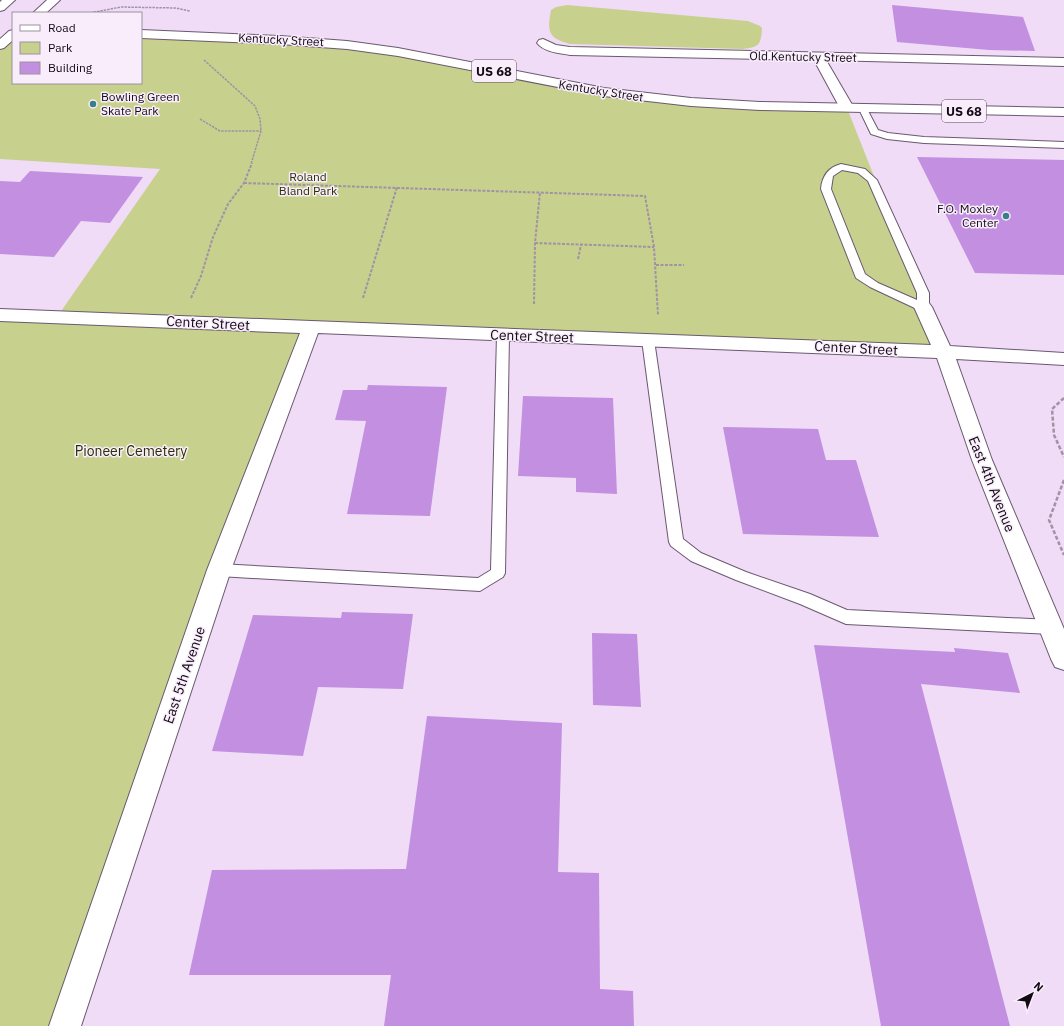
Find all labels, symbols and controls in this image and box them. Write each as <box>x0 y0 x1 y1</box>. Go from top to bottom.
legend <box>12 12 142 84</box>
text: Road <box>48 20 76 35</box>
street label: Kentucky Street <box>238 30 324 49</box>
text: Park <box>48 40 73 55</box>
street label: Old Kentucky Street <box>749 48 857 65</box>
text: Building <box>48 60 93 75</box>
road number: US 68 <box>472 60 516 82</box>
street label: Kentucky Street <box>558 76 645 105</box>
place label: Bowling Green Skate Park <box>101 89 180 118</box>
marker: Bowling Green Skate Park <box>88 99 98 109</box>
road number: US 68 <box>942 100 986 122</box>
park label: Roland Bland Park <box>279 169 338 198</box>
place label: F.O. Moxley Center <box>937 201 999 230</box>
marker: F.O. Moxley Center <box>1001 211 1011 221</box>
street label: Center Street <box>166 312 250 334</box>
street label: Center Street <box>490 326 574 346</box>
street label: Center Street <box>814 337 898 359</box>
street label: East 4th Avenue <box>965 433 1020 535</box>
park label: Pioneer Cemetery <box>75 442 187 460</box>
street label: East 5th Avenue <box>159 624 209 726</box>
north arrow <box>1012 974 1052 1014</box>
text: N <box>1031 979 1046 994</box>

